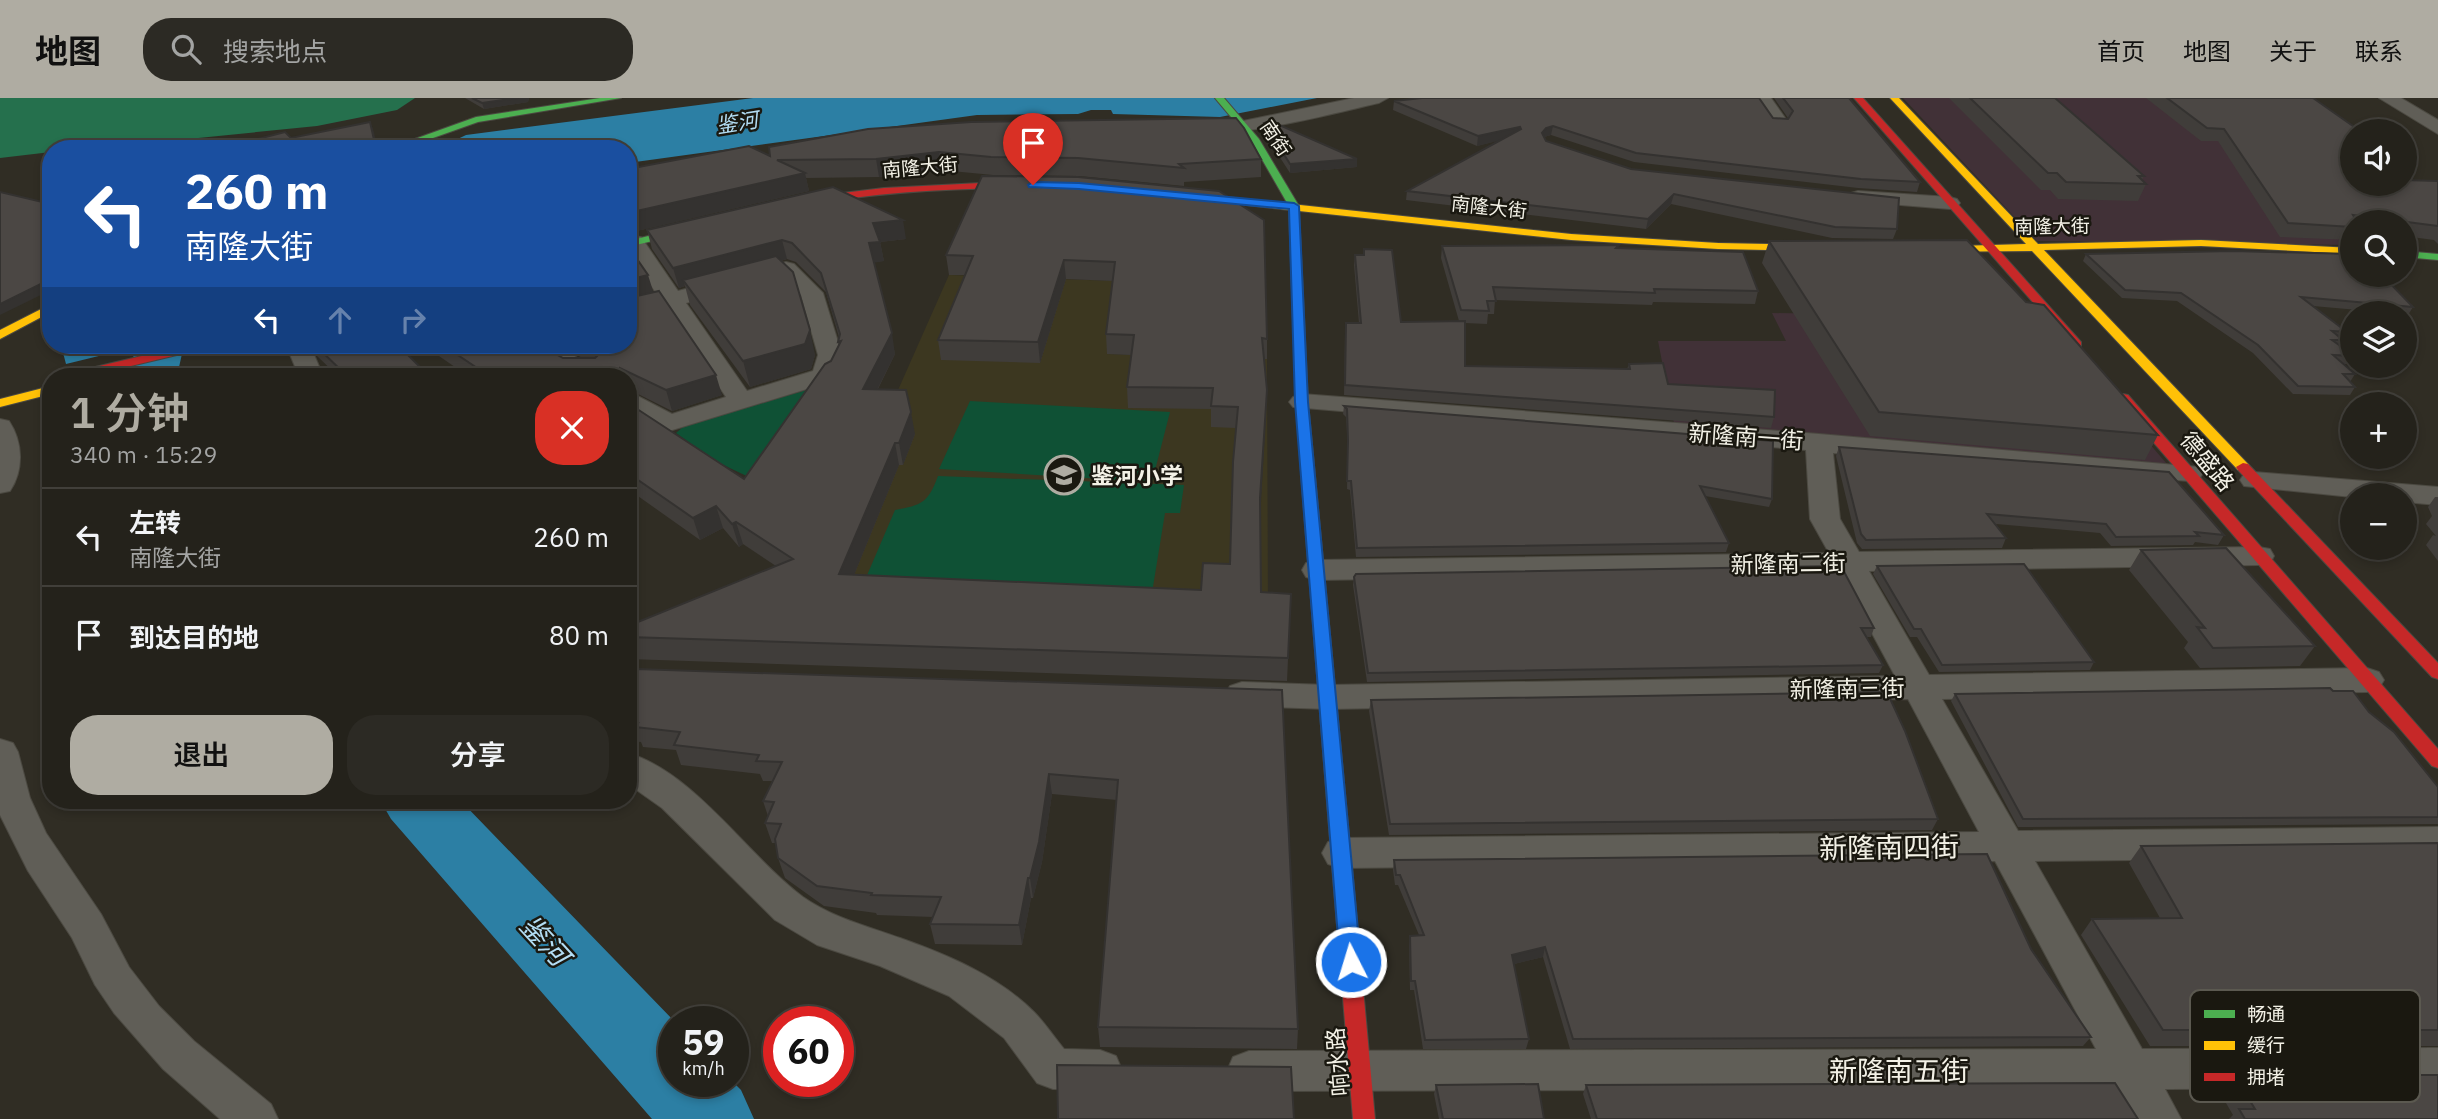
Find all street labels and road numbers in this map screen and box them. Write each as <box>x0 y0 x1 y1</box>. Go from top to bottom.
street label: 南街 <box>1255 116 1297 160</box>
street label: 南隆大街 <box>881 152 959 182</box>
street label: 南隆大街 <box>1450 191 1528 223</box>
street label: 南隆大街 <box>2014 213 2090 239</box>
street label: 新隆南一街 <box>1688 417 1804 455</box>
street label: 德盛路 <box>2174 425 2242 497</box>
street label: 新隆南二街 <box>1730 547 1846 579</box>
street label: 新隆南三街 <box>1789 672 1905 704</box>
street label: 新隆南四街 <box>1819 827 1959 867</box>
street label: 响水路 <box>1319 1026 1355 1098</box>
street label: 新隆南五街 <box>1829 1052 1969 1089</box>

